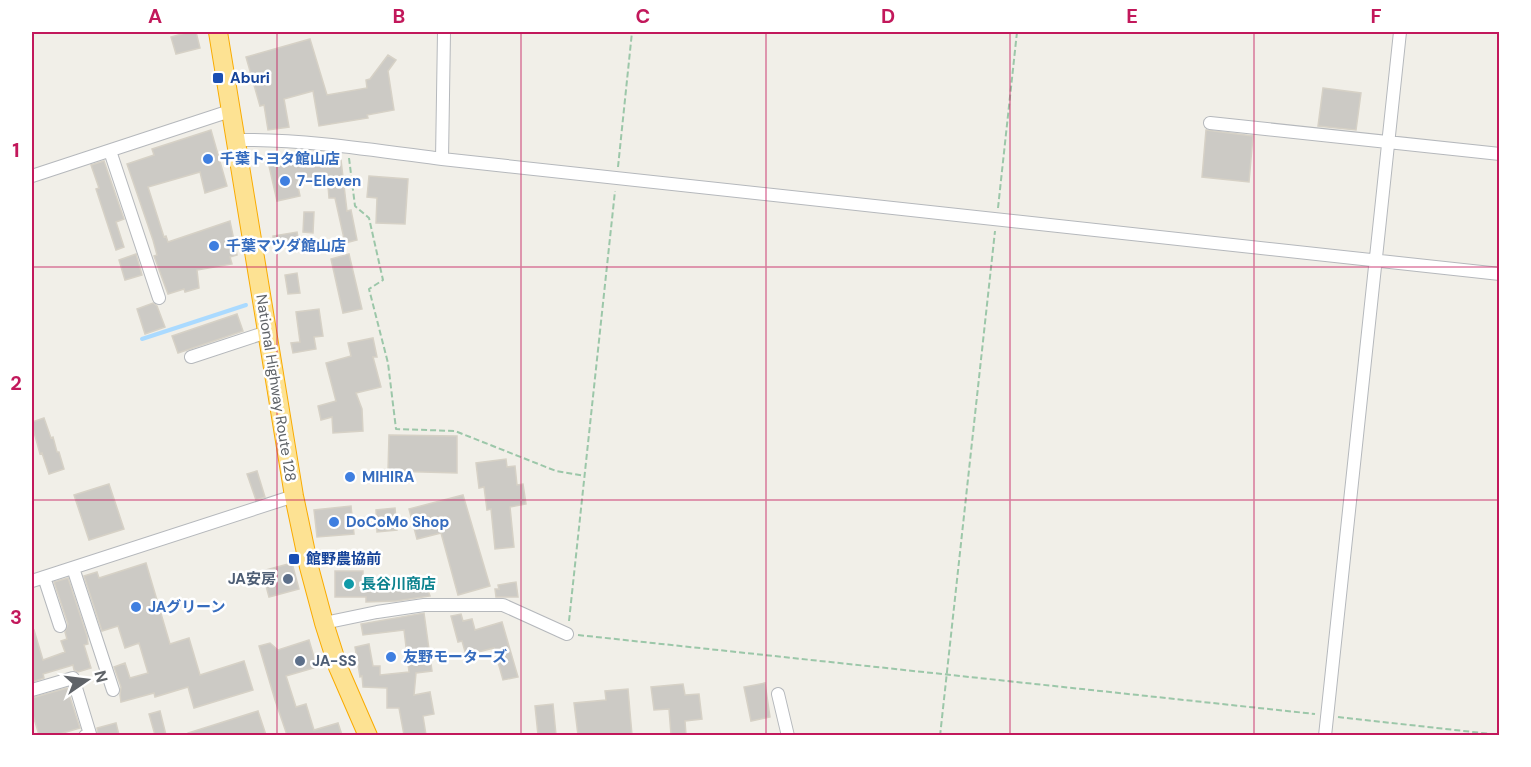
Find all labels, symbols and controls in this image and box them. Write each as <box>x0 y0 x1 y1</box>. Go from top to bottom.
text: A <box>148 3 162 29</box>
text: B <box>393 3 405 29</box>
text: C <box>636 3 650 29</box>
text: D <box>881 3 895 29</box>
text: E <box>1126 3 1138 29</box>
text: F <box>1370 3 1382 29</box>
place label: Aburi <box>230 68 270 88</box>
marker: Aburi <box>211 71 225 85</box>
text: 1 <box>12 137 20 163</box>
place label: 千葉トヨタ館山店 <box>220 149 340 169</box>
marker: 千葉トヨタ館山店 <box>201 152 215 166</box>
place label: 7-Eleven <box>297 171 361 191</box>
marker: 7-Eleven <box>278 174 292 188</box>
place label: 千葉マツダ館山店 <box>226 236 346 256</box>
marker: 千葉マツダ館山店 <box>207 239 221 253</box>
street label: National Highway Route 128 <box>251 293 301 483</box>
text: 2 <box>10 370 22 396</box>
place label: MIHIRA <box>362 467 415 487</box>
marker: MIHIRA <box>343 470 357 484</box>
place label: DoCoMo Shop <box>346 512 449 532</box>
marker: DoCoMo Shop <box>327 515 341 529</box>
place label: 館野農協前 <box>306 549 381 569</box>
marker: 館野農協前 <box>287 552 301 566</box>
place label: JA安房 <box>228 569 276 589</box>
marker: JA安房 <box>281 572 295 586</box>
place label: 長谷川商店 <box>361 574 436 594</box>
marker: 長谷川商店 <box>342 577 356 591</box>
place label: JAグリーン <box>148 597 226 617</box>
marker: JAグリーン <box>129 600 143 614</box>
text: 3 <box>10 604 22 630</box>
place label: 友野モーターズ <box>403 647 507 667</box>
north arrow <box>57 650 117 710</box>
marker: 友野モーターズ <box>384 650 398 664</box>
place label: JA-SS <box>312 651 357 671</box>
marker: JA-SS <box>293 654 307 668</box>
text: N <box>89 668 113 685</box>

